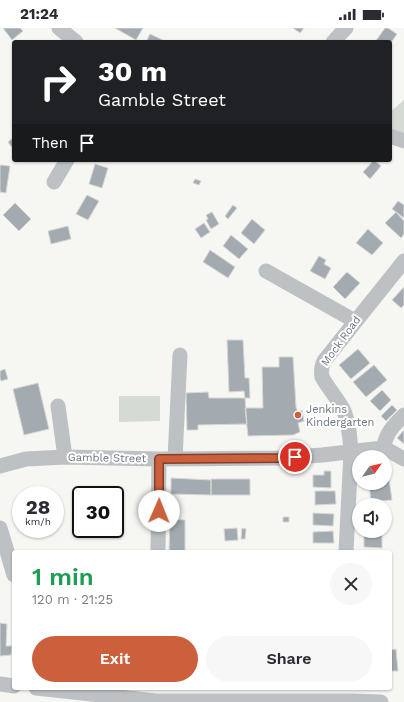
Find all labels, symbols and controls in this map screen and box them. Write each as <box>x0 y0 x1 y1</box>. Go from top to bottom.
text: 21:24 <box>20 5 58 23</box>
text: 30 m <box>98 55 167 88</box>
icon: right <box>32 56 84 108</box>
text: Gamble Street <box>98 89 226 110</box>
icon: arrive <box>76 132 98 154</box>
text: Then <box>32 134 68 152</box>
street label: Mock Road <box>318 313 364 369</box>
place label: Jenkins Kindergarten <box>306 403 374 429</box>
marker: Jenkins Kindergarten <box>293 410 303 420</box>
pin <box>278 440 312 474</box>
icon: arrive <box>284 446 306 468</box>
north arrow <box>352 450 392 490</box>
map controls <box>352 450 392 538</box>
street label: Gamble Street <box>68 451 147 465</box>
speed limit sign: 30 <box>72 486 124 538</box>
position arrow <box>138 490 180 532</box>
text: 28 <box>26 495 50 519</box>
button: sound <box>352 498 392 538</box>
text: km/h <box>25 516 51 527</box>
text: 1 min <box>32 563 94 591</box>
button: close <box>330 563 372 605</box>
text: 120 m · 21:25 <box>32 592 113 607</box>
button: Exit <box>32 636 198 682</box>
button: Share <box>206 636 372 682</box>

